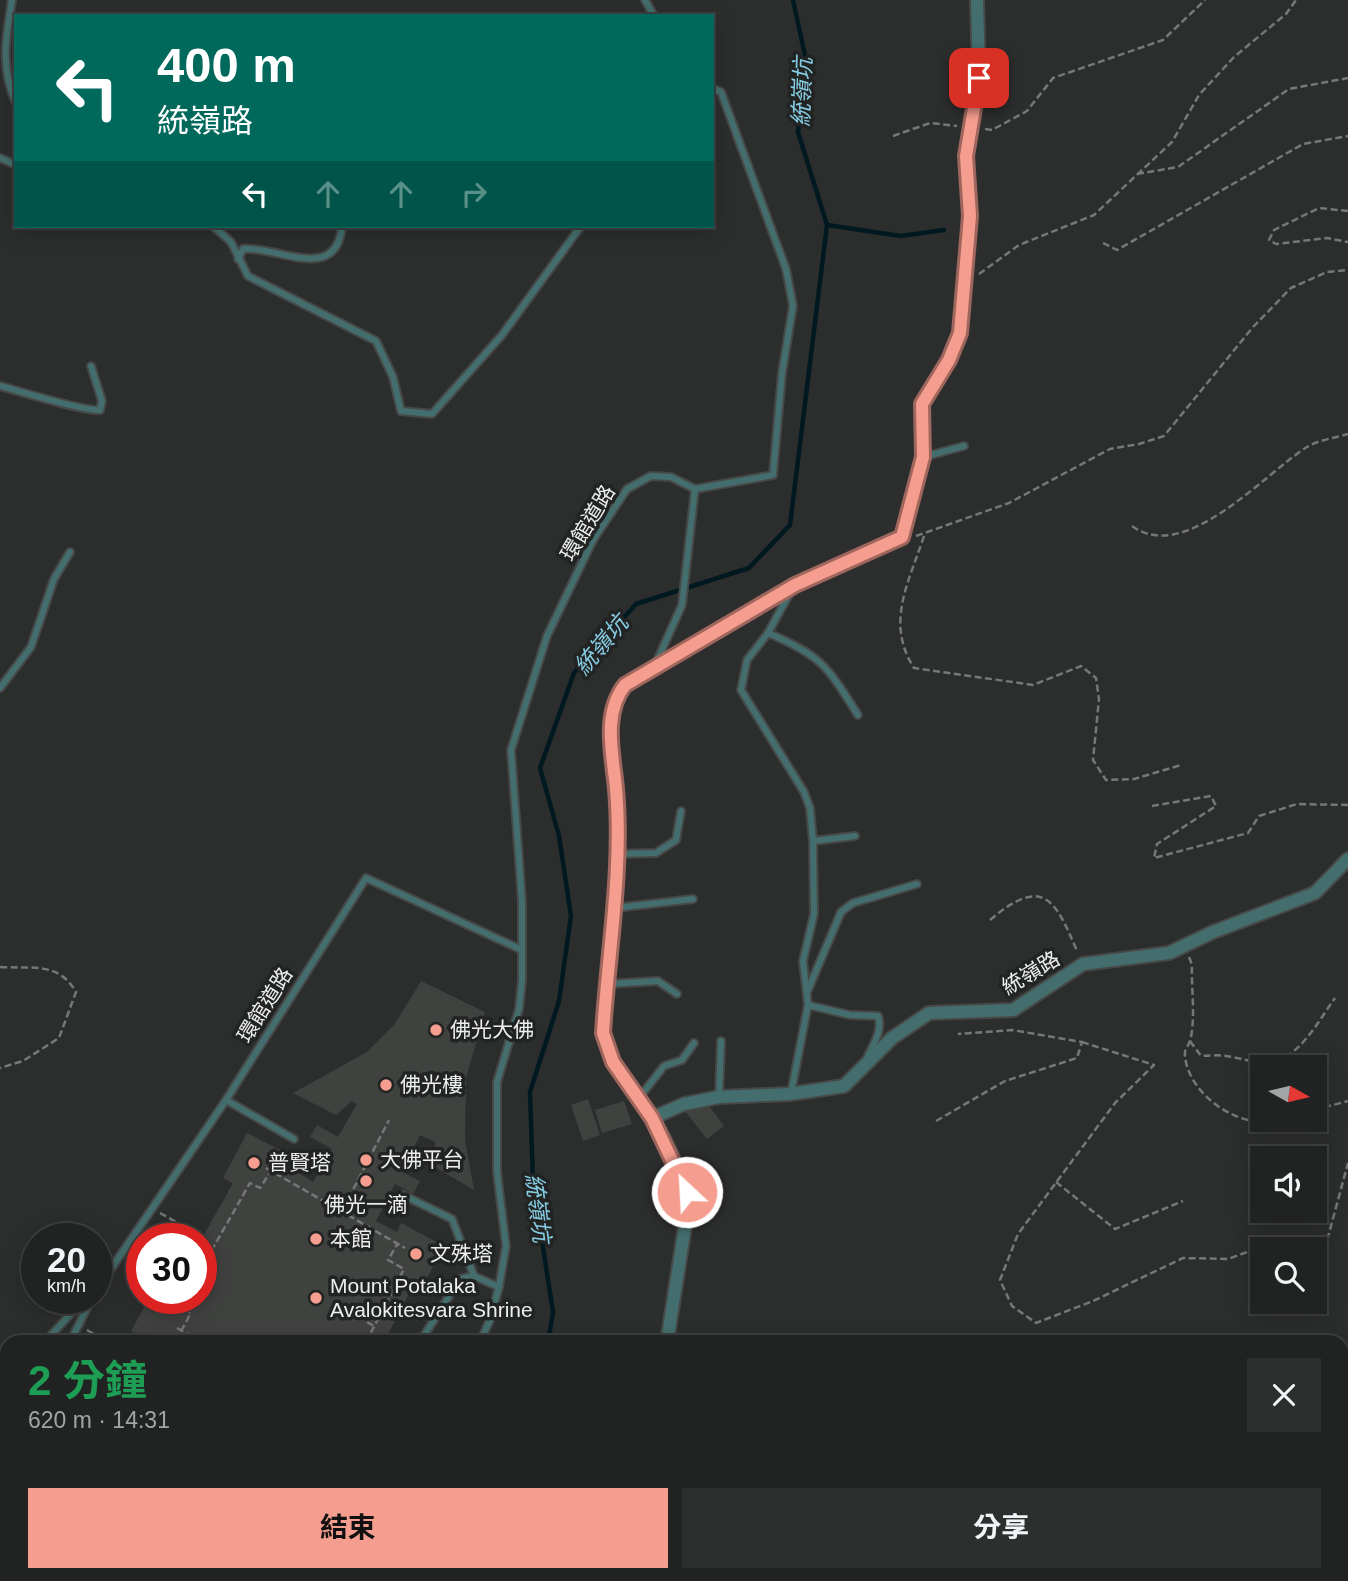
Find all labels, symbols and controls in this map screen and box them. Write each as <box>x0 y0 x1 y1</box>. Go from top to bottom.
text: 400 m <box>157 38 296 92</box>
icon: left <box>42 42 133 133</box>
pin <box>949 48 1009 108</box>
water label: 統嶺坑 <box>788 54 816 127</box>
icon: arrive <box>960 59 998 97</box>
text: 統嶺路 <box>157 103 253 139</box>
icon: left <box>236 175 274 213</box>
icon: ahead <box>309 175 347 213</box>
icon: ahead <box>382 175 420 213</box>
icon: right <box>455 175 493 213</box>
street label: 環館道路 <box>556 481 619 565</box>
water label: 統嶺坑 <box>569 608 635 680</box>
street label: 統嶺路 <box>998 946 1064 999</box>
street label: 環館道路 <box>233 963 297 1046</box>
place label: 佛光大佛 <box>450 1018 534 1041</box>
marker: 佛光大佛 <box>428 1022 444 1038</box>
north arrow <box>1250 1055 1326 1132</box>
map controls <box>1250 1055 1327 1314</box>
place label: 佛光樓 <box>400 1073 463 1096</box>
marker: 佛光樓 <box>378 1077 394 1093</box>
button: sound <box>1250 1146 1327 1223</box>
place label: 大佛平台 <box>380 1148 464 1171</box>
place label: 普賢塔 <box>268 1151 331 1174</box>
marker: 大佛平台 <box>358 1152 374 1168</box>
marker: 普賢塔 <box>246 1155 262 1171</box>
position arrow <box>650 1155 724 1229</box>
water label: 統嶺坑 <box>521 1172 555 1247</box>
marker: 佛光一滴 <box>358 1173 374 1189</box>
place label: 佛光一滴 <box>324 1193 408 1216</box>
speed limit sign: 30 <box>126 1223 217 1314</box>
place label: 本館 <box>330 1227 372 1250</box>
marker: 本館 <box>308 1231 324 1247</box>
button: search <box>1250 1237 1327 1314</box>
text: 20 <box>47 1240 86 1279</box>
place label: 文殊塔 <box>430 1242 493 1265</box>
marker: 文殊塔 <box>408 1246 424 1262</box>
place label: Mount Potalaka Avalokitesvara Shrine <box>330 1274 533 1321</box>
text: km/h <box>47 1276 86 1296</box>
marker: Mount Potalaka Avalokitesvara Shrine <box>308 1290 324 1306</box>
text: 2 分鐘 <box>28 1357 147 1404</box>
button: close <box>1247 1358 1321 1432</box>
text: 620 m · 14:31 <box>28 1407 170 1433</box>
button: 結束 <box>28 1488 668 1568</box>
button: 分享 <box>682 1488 1321 1568</box>

